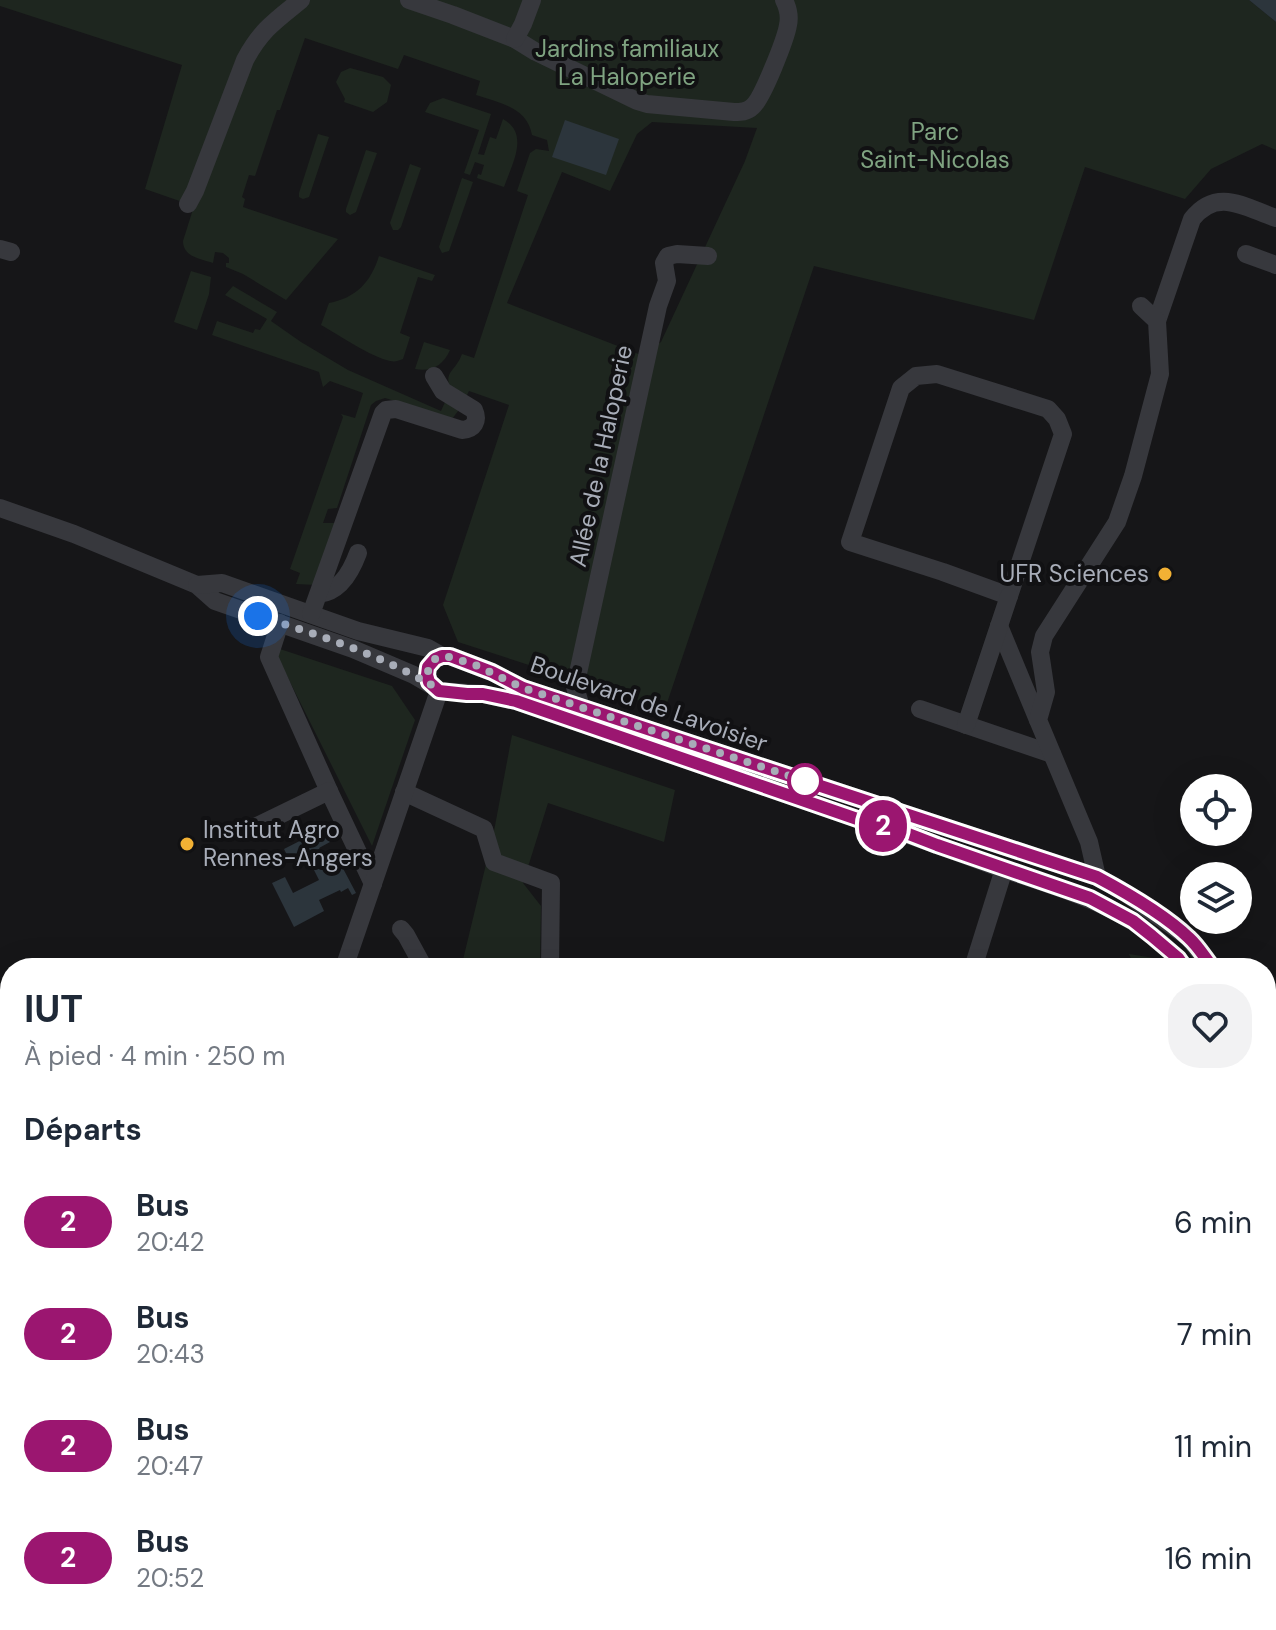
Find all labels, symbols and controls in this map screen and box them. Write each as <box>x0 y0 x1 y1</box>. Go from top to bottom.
park label: Jardins familiaux La Haloperie <box>535 33 719 92</box>
park label: Parc Saint-Nicolas <box>860 116 1010 175</box>
street label: Allée de la Haloperie <box>562 342 639 570</box>
place label: UFR Sciences <box>1000 558 1149 589</box>
marker: UFR Sciences <box>1156 565 1174 583</box>
your location <box>238 596 278 636</box>
street label: Boulevard de Lavoisier <box>527 648 772 759</box>
unlabelled marker <box>788 764 822 798</box>
map controls <box>1180 774 1252 934</box>
button: locate <box>1180 774 1252 846</box>
line badge: 2 <box>857 800 909 852</box>
text: 2 <box>875 807 891 844</box>
place label: Institut Agro Rennes-Angers <box>203 814 373 873</box>
marker: Institut Agro Rennes-Angers <box>178 835 196 853</box>
button: layers <box>1180 862 1252 934</box>
text: IUT <box>24 984 83 1034</box>
button: heart <box>1168 984 1252 1068</box>
text: À pied · 4 min · 250 m <box>24 1039 285 1073</box>
text: Départs <box>24 1110 142 1149</box>
text: Bus <box>136 1186 190 1225</box>
text: 2 <box>60 1203 76 1240</box>
text: 6 min <box>1174 1203 1252 1242</box>
text: 20:42 <box>136 1225 205 1259</box>
text: Bus <box>136 1298 190 1337</box>
text: 2 <box>60 1315 76 1352</box>
text: 7 min <box>1177 1315 1252 1354</box>
text: 20:43 <box>136 1337 205 1371</box>
text: Bus <box>136 1410 190 1449</box>
text: 2 <box>60 1427 76 1464</box>
text: 11 min <box>1174 1427 1252 1466</box>
text: 20:47 <box>136 1449 203 1483</box>
text: Bus <box>136 1522 190 1561</box>
text: 2 <box>60 1539 76 1576</box>
text: 16 min <box>1165 1539 1252 1578</box>
text: 20:52 <box>136 1561 204 1595</box>

